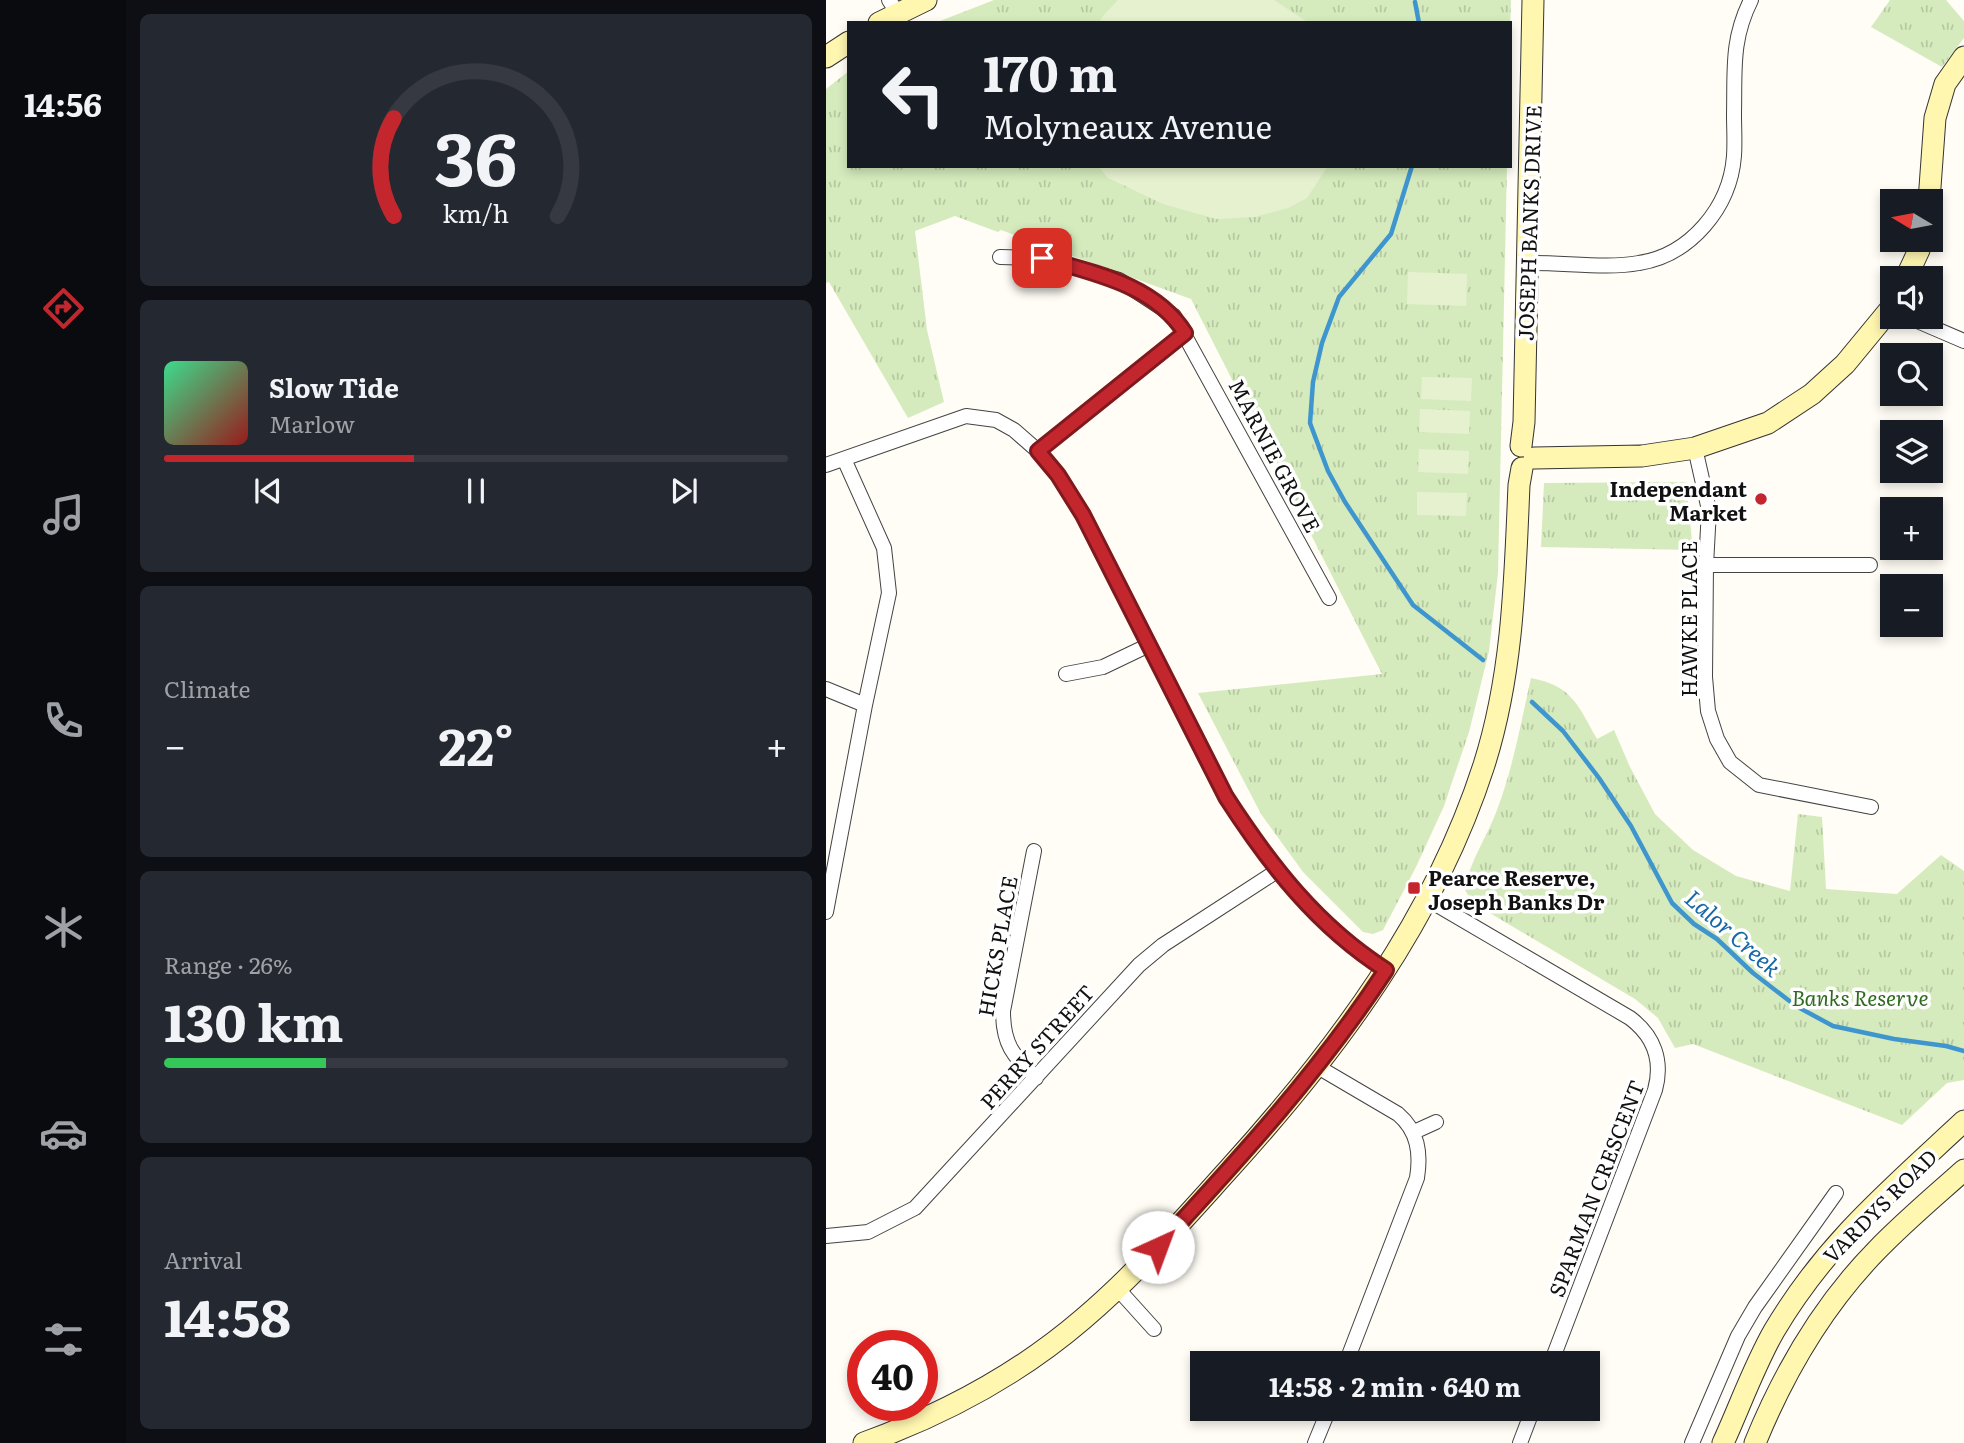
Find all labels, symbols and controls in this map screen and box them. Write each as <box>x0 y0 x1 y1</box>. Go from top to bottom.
text: 170 m <box>983 34 1117 107</box>
icon: left <box>868 49 959 140</box>
text: 14:56 <box>24 79 102 127</box>
text: 36 <box>434 100 518 208</box>
text: Molyneaux Avenue <box>983 101 1272 149</box>
street label: JOSEPH BANKS DRIVE <box>1508 105 1548 341</box>
north arrow <box>1880 189 1942 252</box>
map controls <box>1880 189 1943 637</box>
text: km/h <box>443 194 509 231</box>
pin <box>1012 228 1072 288</box>
icon: arrive <box>1023 239 1061 277</box>
button: sound <box>1880 266 1943 329</box>
icon: directions <box>39 284 88 333</box>
button: search <box>1880 343 1943 406</box>
text: Slow Tide <box>269 367 399 406</box>
street label: MARNIE GROVE <box>1222 373 1330 537</box>
text: Marlow <box>269 406 355 440</box>
button: layers <box>1880 420 1943 483</box>
icon: previous <box>249 472 287 510</box>
icon: pause <box>457 472 495 510</box>
icon: next <box>665 472 703 510</box>
place label: Independant Market <box>1609 472 1748 527</box>
icon: music <box>39 490 88 539</box>
marker: Independant Market <box>1753 491 1769 507</box>
button: + <box>1880 497 1943 560</box>
street label: HAWKE PLACE <box>1672 541 1703 697</box>
button: − <box>1880 574 1943 637</box>
text: Climate <box>164 671 250 705</box>
icon: phone <box>39 696 88 745</box>
text: 22° <box>438 705 514 782</box>
text: − <box>164 715 186 772</box>
text: + <box>766 715 788 772</box>
place label: Pearce Reserve, Joseph Banks Dr <box>1428 861 1605 916</box>
street label: HICKS PLACE <box>968 873 1024 1019</box>
marker: Pearce Reserve, Joseph Banks Dr <box>1406 880 1422 896</box>
water label: Lalor Creek <box>1678 881 1790 984</box>
icon: climate <box>39 903 88 952</box>
text: Range · 26% <box>164 947 292 981</box>
street label: PERRY STREET <box>972 977 1100 1115</box>
text: 130 km <box>164 981 344 1058</box>
park label: Banks Reserve <box>1791 981 1929 1012</box>
street label: SPARMAN CRESCENT <box>1539 1075 1651 1301</box>
icon: car <box>39 1109 88 1158</box>
street label: VARDYS ROAD <box>1815 1141 1943 1269</box>
position arrow <box>1121 1210 1195 1284</box>
text: Arrival <box>164 1242 243 1276</box>
text: 14:58 <box>164 1276 291 1353</box>
icon: filters <box>39 1315 88 1364</box>
speed limit sign: 40 <box>847 1330 938 1421</box>
text: 14:58 · 2 min · 640 m <box>1269 1366 1521 1405</box>

